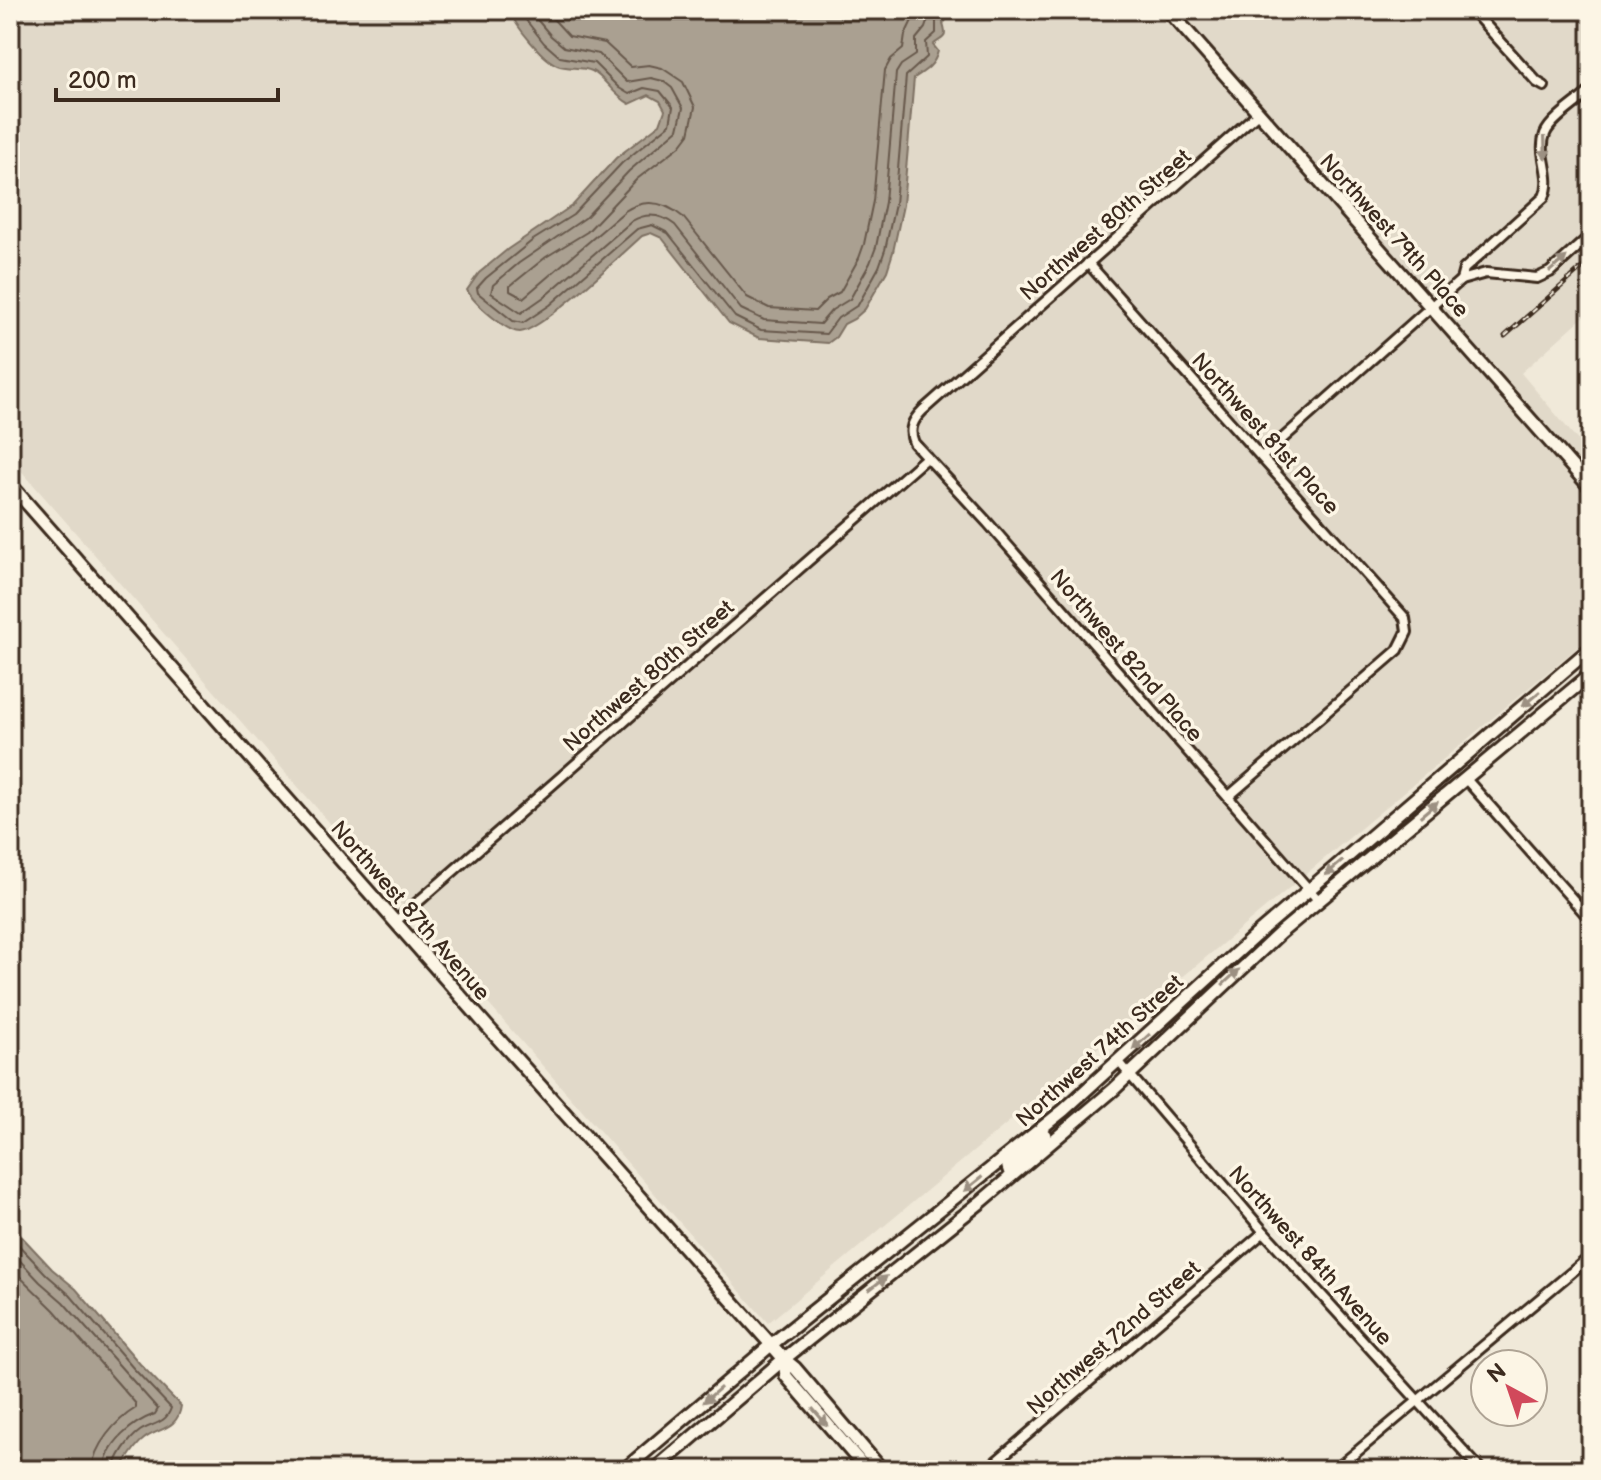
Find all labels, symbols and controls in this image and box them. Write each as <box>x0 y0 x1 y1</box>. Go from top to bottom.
scale bar <box>56 52 278 102</box>
text: 200 m <box>68 66 137 95</box>
one-way arrow <box>1539 136 1551 161</box>
street label: Northwest 80th Street <box>1015 143 1197 307</box>
street label: Northwest 79th Place <box>1313 149 1474 323</box>
one-way arrow <box>1548 256 1568 273</box>
street label: Northwest 81st Place <box>1185 348 1344 520</box>
street label: Northwest 82nd Place <box>1044 564 1208 748</box>
street label: Northwest 80th Street <box>558 594 740 758</box>
one-way arrow <box>1522 689 1541 707</box>
one-way arrow <box>1419 801 1439 818</box>
street label: Northwest 87th Avenue <box>324 816 495 1006</box>
one-way arrow <box>1325 859 1345 876</box>
street label: Northwest 74th Street <box>1011 969 1189 1133</box>
one-way arrow <box>1221 969 1240 987</box>
one-way arrow <box>1131 1033 1151 1051</box>
street label: Northwest 84th Avenue <box>1222 1161 1398 1351</box>
one-way arrow <box>963 1176 983 1192</box>
street label: Northwest 72nd Street <box>1022 1255 1207 1421</box>
one-way arrow <box>868 1275 888 1292</box>
north arrow <box>1469 1348 1549 1428</box>
text: N <box>1482 1358 1512 1389</box>
one-way arrow <box>703 1386 723 1403</box>
one-way arrow <box>811 1408 829 1427</box>

